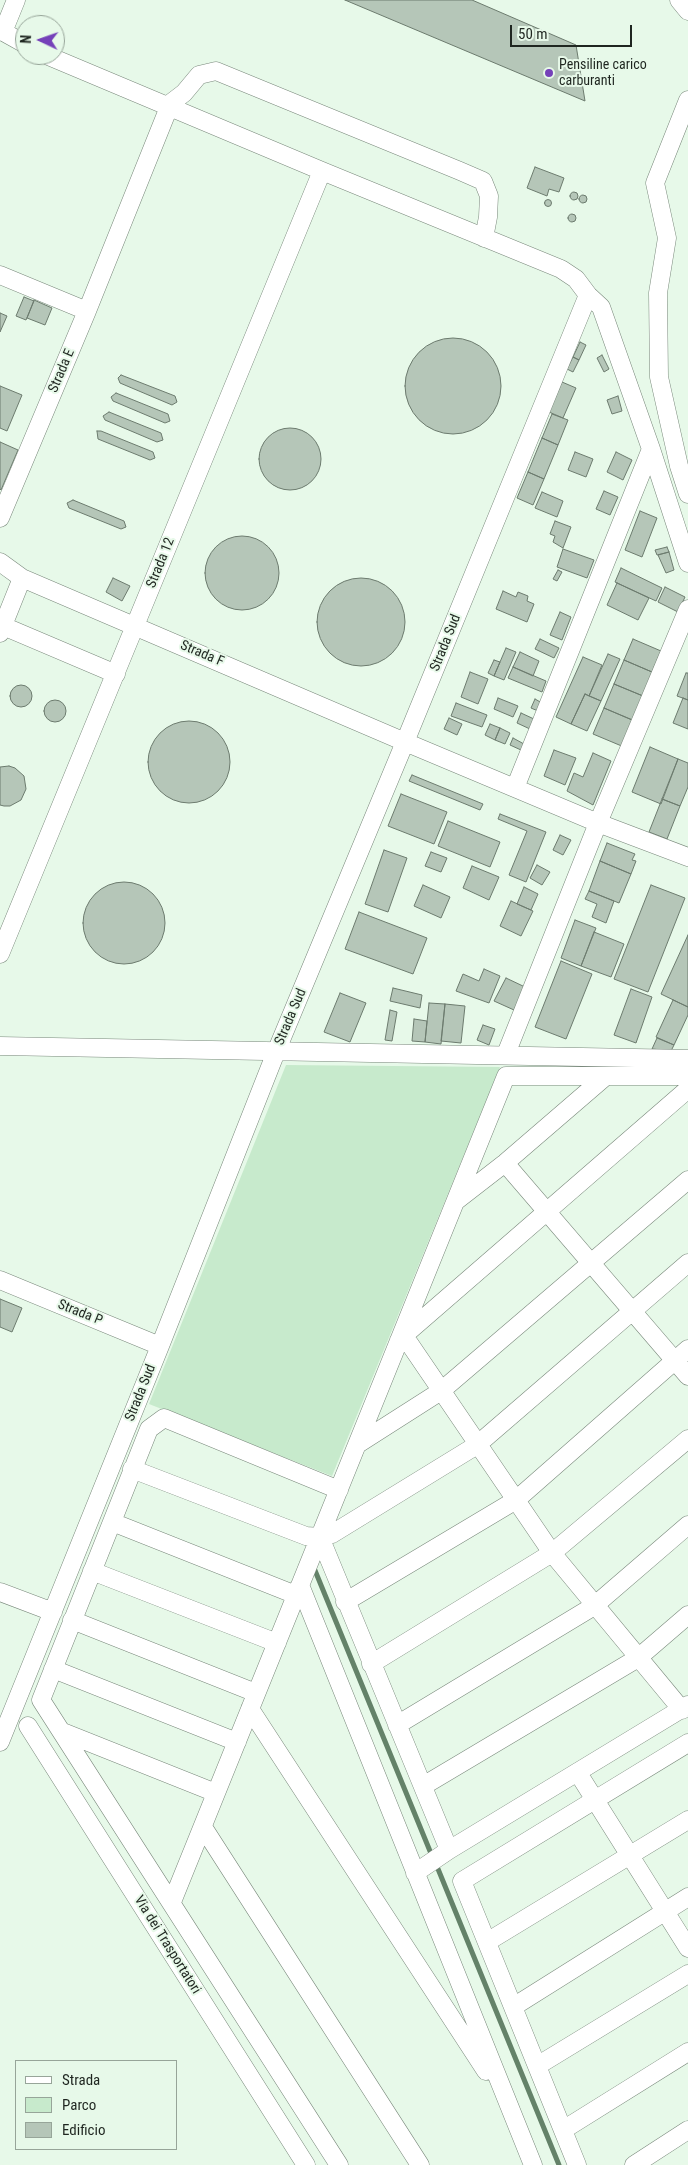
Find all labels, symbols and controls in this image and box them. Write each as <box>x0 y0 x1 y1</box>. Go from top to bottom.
north arrow <box>15 15 65 65</box>
scale bar <box>513 15 636 47</box>
text: 50 m <box>518 25 548 43</box>
text: N <box>18 35 34 44</box>
place label: Pensiline carico carburanti <box>559 57 647 90</box>
marker: Pensiline carico carburanti <box>543 67 555 79</box>
street label: Strada E <box>45 347 79 395</box>
street label: Strada 12 <box>143 535 179 591</box>
street label: Strada Sud <box>427 612 465 674</box>
street label: Strada F <box>178 637 226 671</box>
street label: Strada Sud <box>272 986 310 1048</box>
street label: Strada P <box>55 1296 105 1330</box>
street label: Strada Sud <box>122 1362 160 1424</box>
street label: Via dei Trasportatori <box>130 1893 204 1997</box>
legend <box>15 2060 178 2150</box>
text: Strada <box>62 2071 100 2089</box>
text: Parco <box>62 2096 96 2114</box>
text: Edificio <box>62 2121 105 2139</box>

